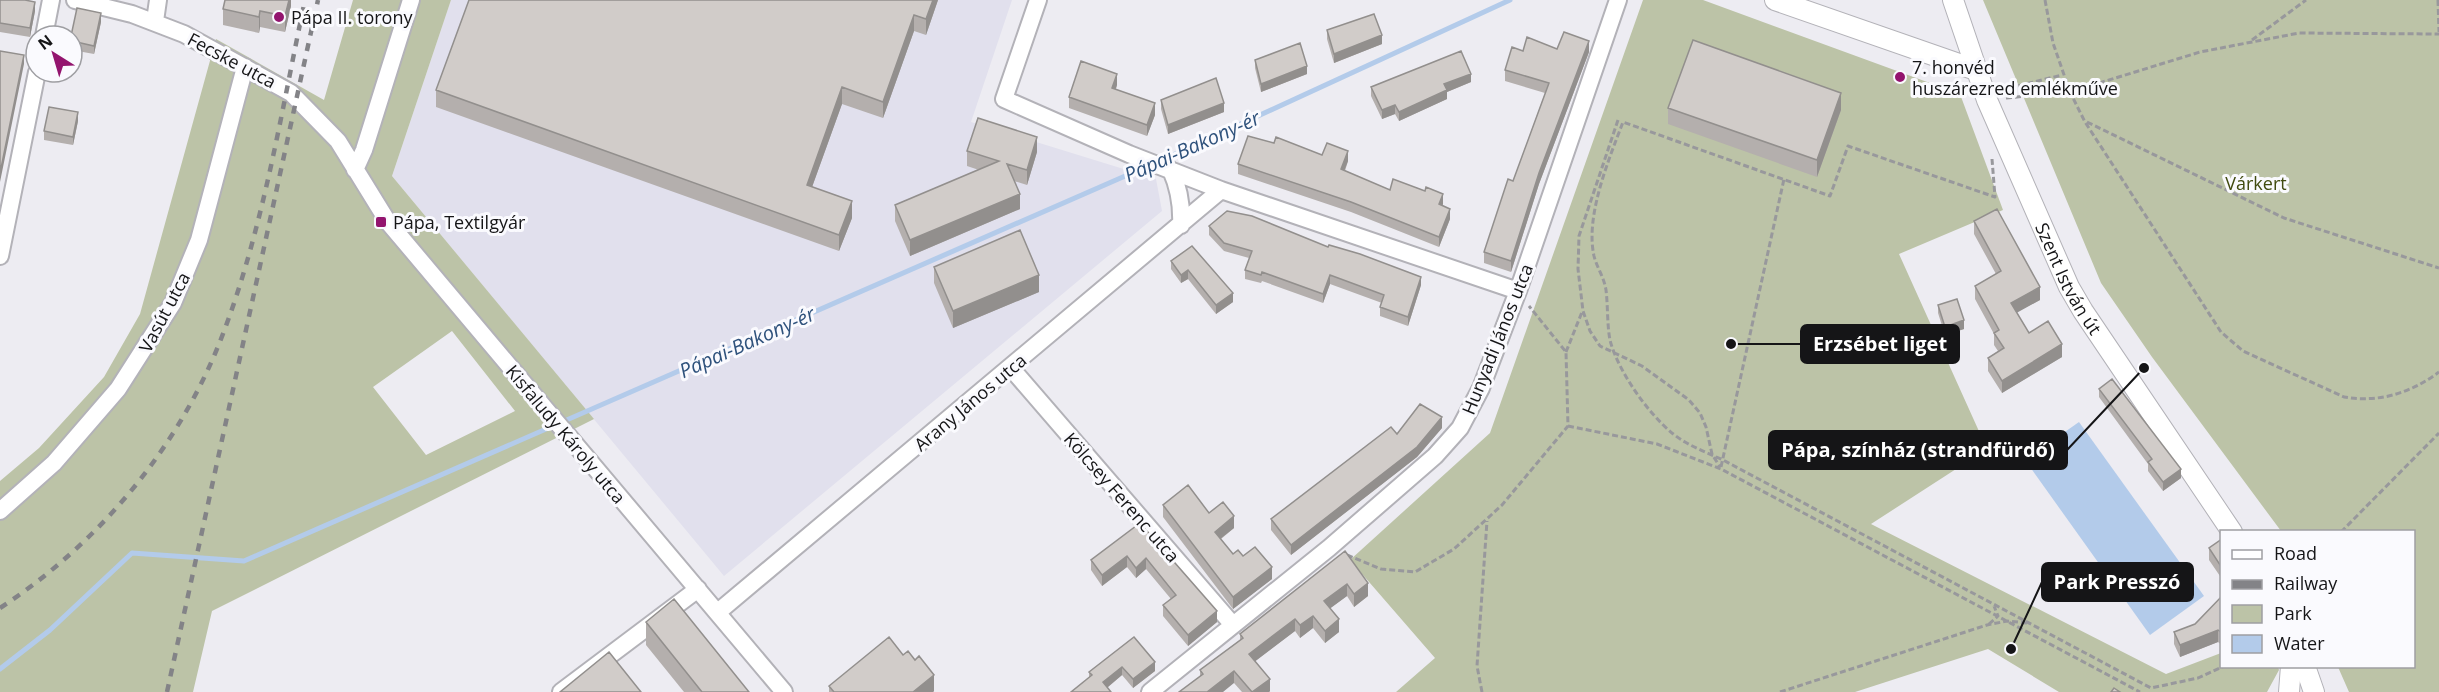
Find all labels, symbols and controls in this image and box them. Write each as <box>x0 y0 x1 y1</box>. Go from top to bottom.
place label: Pápa II. torony <box>291 5 413 29</box>
marker: Pápa II. torony <box>272 10 286 24</box>
north arrow <box>24 24 84 84</box>
street label: Fecske utca <box>184 27 280 93</box>
text: N <box>33 29 57 55</box>
place label: 7. honvéd huszárezred emlékműve <box>1912 55 2118 100</box>
marker: 7. honvéd huszárezred emlékműve <box>1893 70 1907 84</box>
water label: Pápai-Bakony-ér <box>1120 104 1265 188</box>
park label: Várkert <box>2225 171 2287 195</box>
place label: Pápa, Textilgyár <box>393 210 526 234</box>
marker: Pápa, Textilgyár <box>374 215 388 229</box>
street label: Szent István út <box>2030 219 2107 339</box>
street label: Hunyadi János utca <box>1456 260 1538 418</box>
street label: Vasút utca <box>133 268 195 356</box>
water label: Pápai-Bakony-ér <box>675 300 820 384</box>
callout: Erzsébet liget <box>1801 325 1959 363</box>
text: Erzsébet liget <box>1813 330 1947 357</box>
street label: Arany János utca <box>909 348 1031 456</box>
street label: Kisfaludy Károly utca <box>501 360 631 508</box>
street label: Kölcsey Ferenc utca <box>1059 427 1185 567</box>
callout: Pápa, színház (strandfürdő) <box>1769 431 2067 469</box>
text: Pápa, színház (strandfürdő) <box>1781 436 2055 463</box>
legend <box>2220 530 2415 668</box>
text: Road <box>2274 541 2317 565</box>
callout: Park Presszó <box>2042 563 2193 601</box>
text: Park Presszó <box>2054 568 2180 595</box>
text: Railway <box>2274 571 2338 595</box>
text: Park <box>2274 601 2312 625</box>
text: Water <box>2274 631 2325 655</box>

